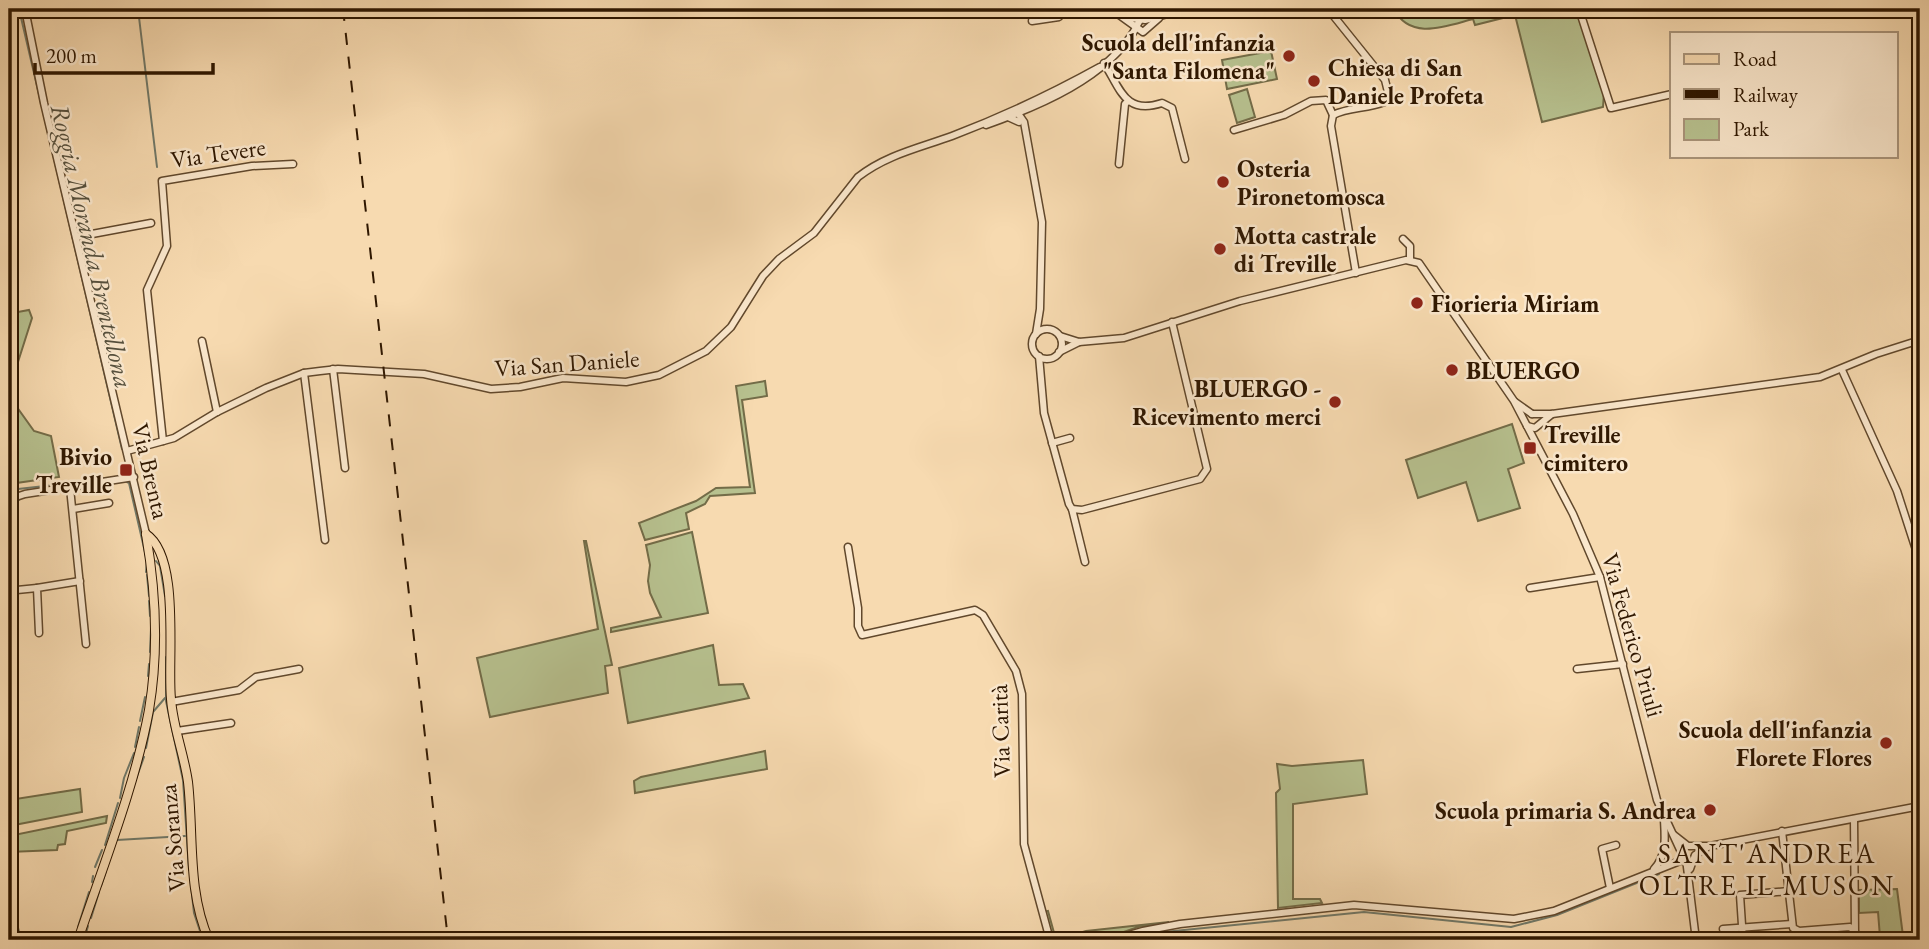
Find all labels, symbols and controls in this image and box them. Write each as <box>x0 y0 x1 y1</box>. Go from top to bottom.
place label: Scuola dell'infanzia "Santa Filomena" <box>1082 27 1275 86</box>
scale bar <box>35 32 214 76</box>
legend <box>1670 32 1898 158</box>
text: 200 m <box>46 42 97 69</box>
text: Road <box>1733 45 1777 72</box>
marker: Scuola dell'infanzia "Santa Filomena" <box>1281 48 1297 64</box>
place label: Chiesa di San Daniele Profeta <box>1328 52 1484 111</box>
marker: Chiesa di San Daniele Profeta <box>1306 73 1322 89</box>
text: Railway <box>1733 81 1799 108</box>
water label: Roggia Moranda Brentellona <box>43 101 141 391</box>
text: Park <box>1733 115 1770 142</box>
street label: Via Tevere <box>169 131 267 175</box>
place label: Osteria Pironetomosca <box>1237 153 1386 212</box>
marker: Osteria Pironetomosca <box>1215 174 1231 190</box>
place label: Motta castrale di Treville <box>1234 220 1376 279</box>
marker: Motta castrale di Treville <box>1212 241 1228 257</box>
place label: Fiorieria Miriam <box>1431 288 1599 319</box>
marker: Fiorieria Miriam <box>1409 295 1425 311</box>
street label: Via San Daniele <box>494 342 640 384</box>
place label: BLUERGO <box>1466 355 1580 386</box>
marker: BLUERGO <box>1444 362 1460 378</box>
place label: BLUERGO - Ricevimento merci <box>1132 373 1321 432</box>
marker: BLUERGO - Ricevimento merci <box>1327 394 1343 410</box>
place label: Treville cimitero <box>1544 419 1628 478</box>
street label: Via Brenta <box>125 420 177 522</box>
marker: Treville cimitero <box>1522 440 1538 456</box>
place label: Bivio Treville <box>35 441 112 500</box>
marker: Bivio Treville <box>118 462 134 478</box>
street label: Via Federico Priuli <box>1595 549 1671 721</box>
street label: Via Carità <box>983 683 1017 778</box>
place label: Scuola dell'infanzia Florete Flores <box>1679 714 1872 773</box>
marker: Scuola dell'infanzia Florete Flores <box>1878 735 1894 751</box>
street label: Via Soranza <box>152 783 192 893</box>
place label: Scuola primaria S. Andrea <box>1435 795 1696 826</box>
marker: Scuola primaria S. Andrea <box>1702 802 1718 818</box>
district label: SANT'ANDREA OLTRE IL MUSON <box>1639 835 1895 903</box>

